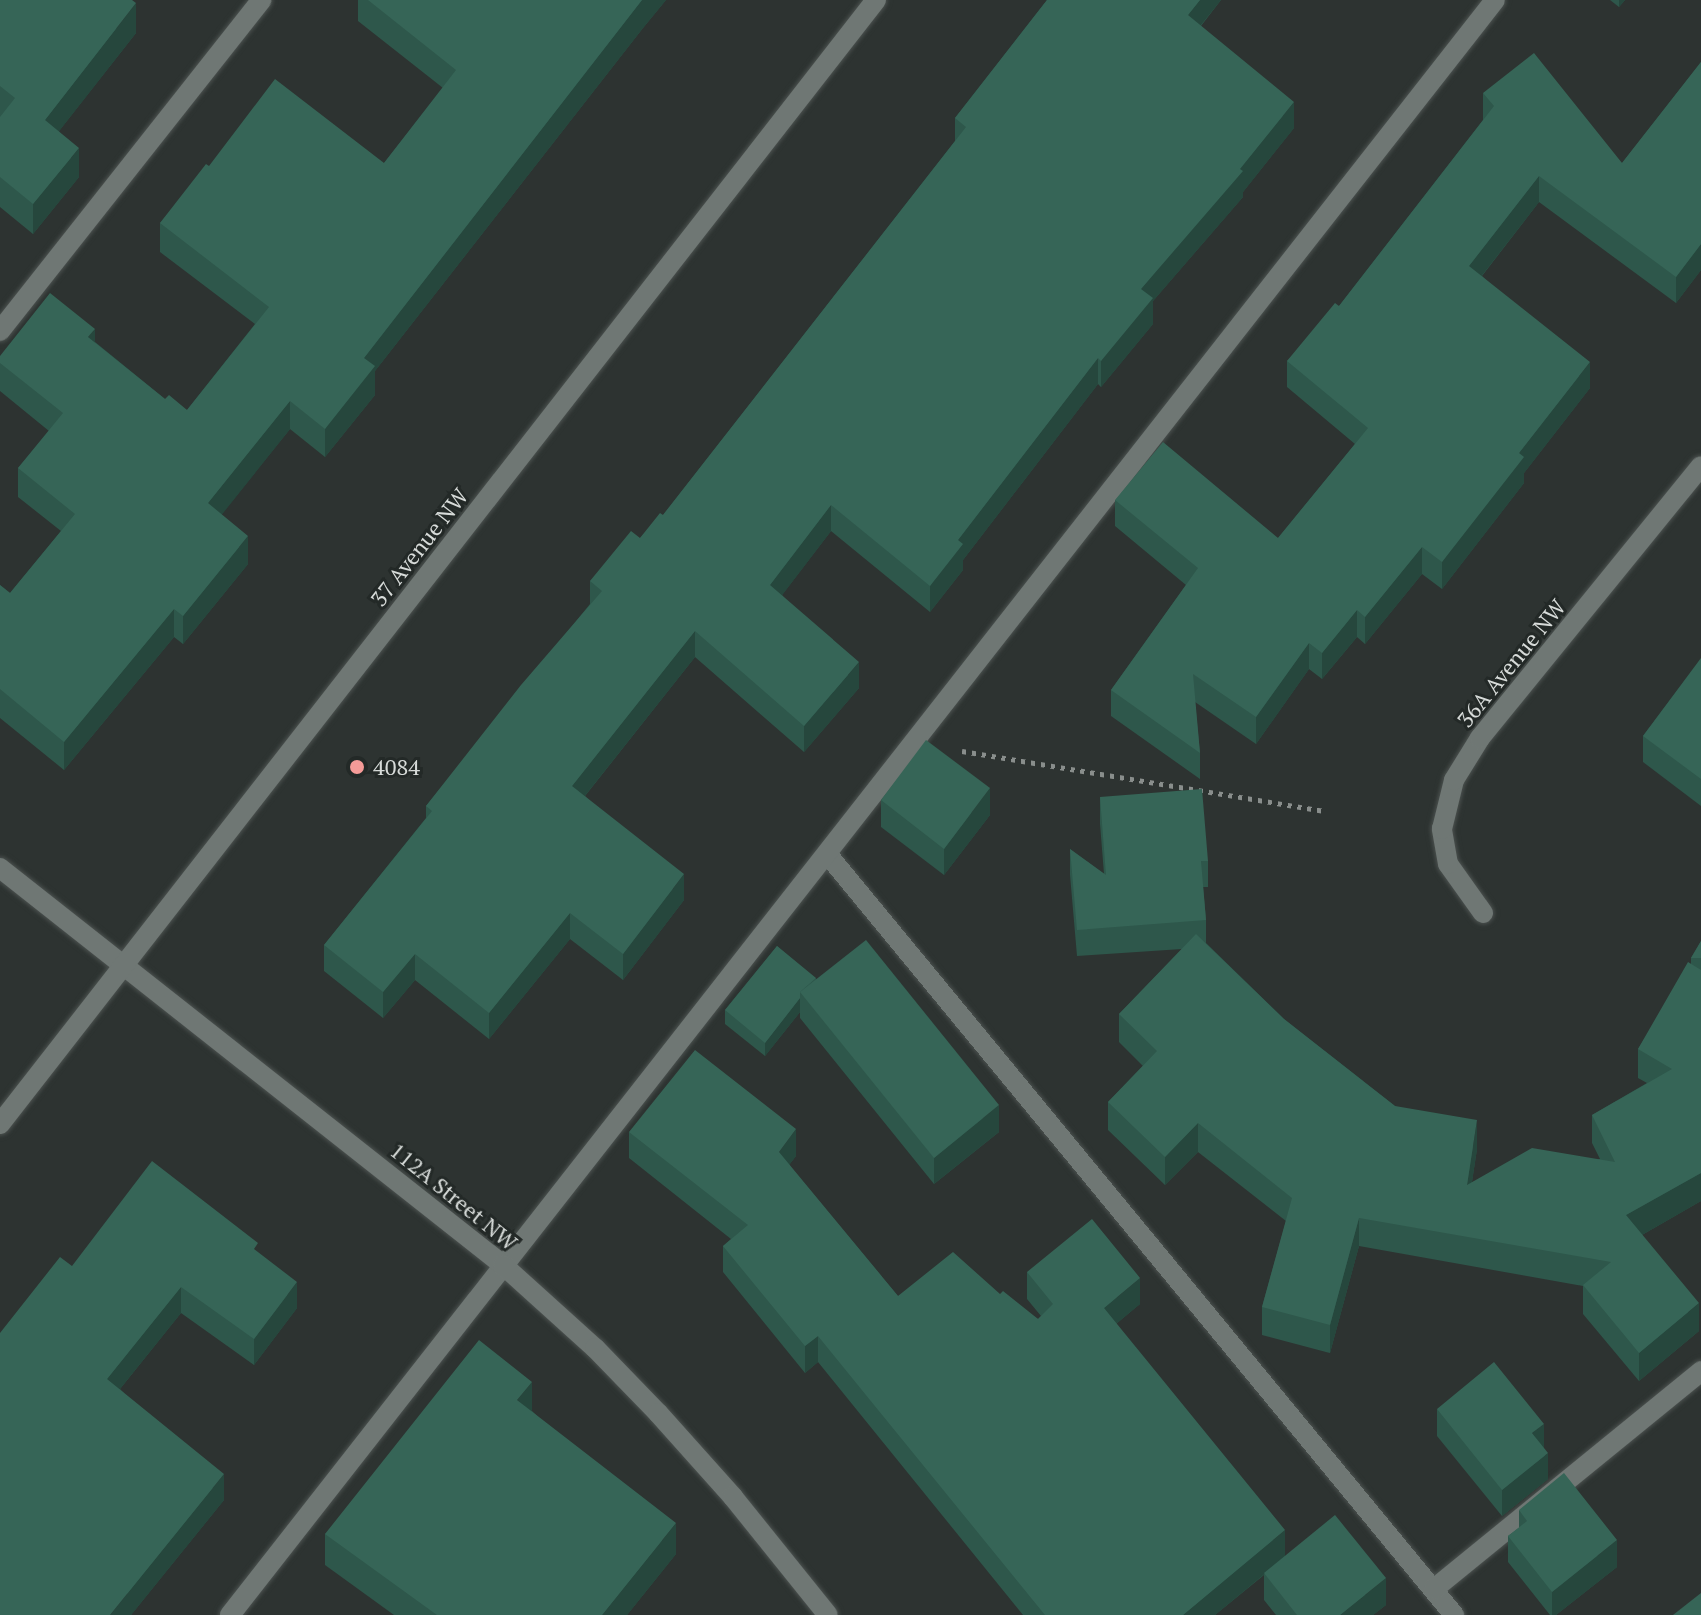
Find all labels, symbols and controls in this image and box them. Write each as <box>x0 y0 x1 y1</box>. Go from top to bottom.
street label: 37 Avenue NW <box>365 483 473 611</box>
street label: 36A Avenue NW <box>1451 593 1571 733</box>
place label: 4084 <box>373 754 420 780</box>
marker: 4084 <box>348 758 366 776</box>
street label: 112A Street NW <box>385 1137 523 1255</box>

